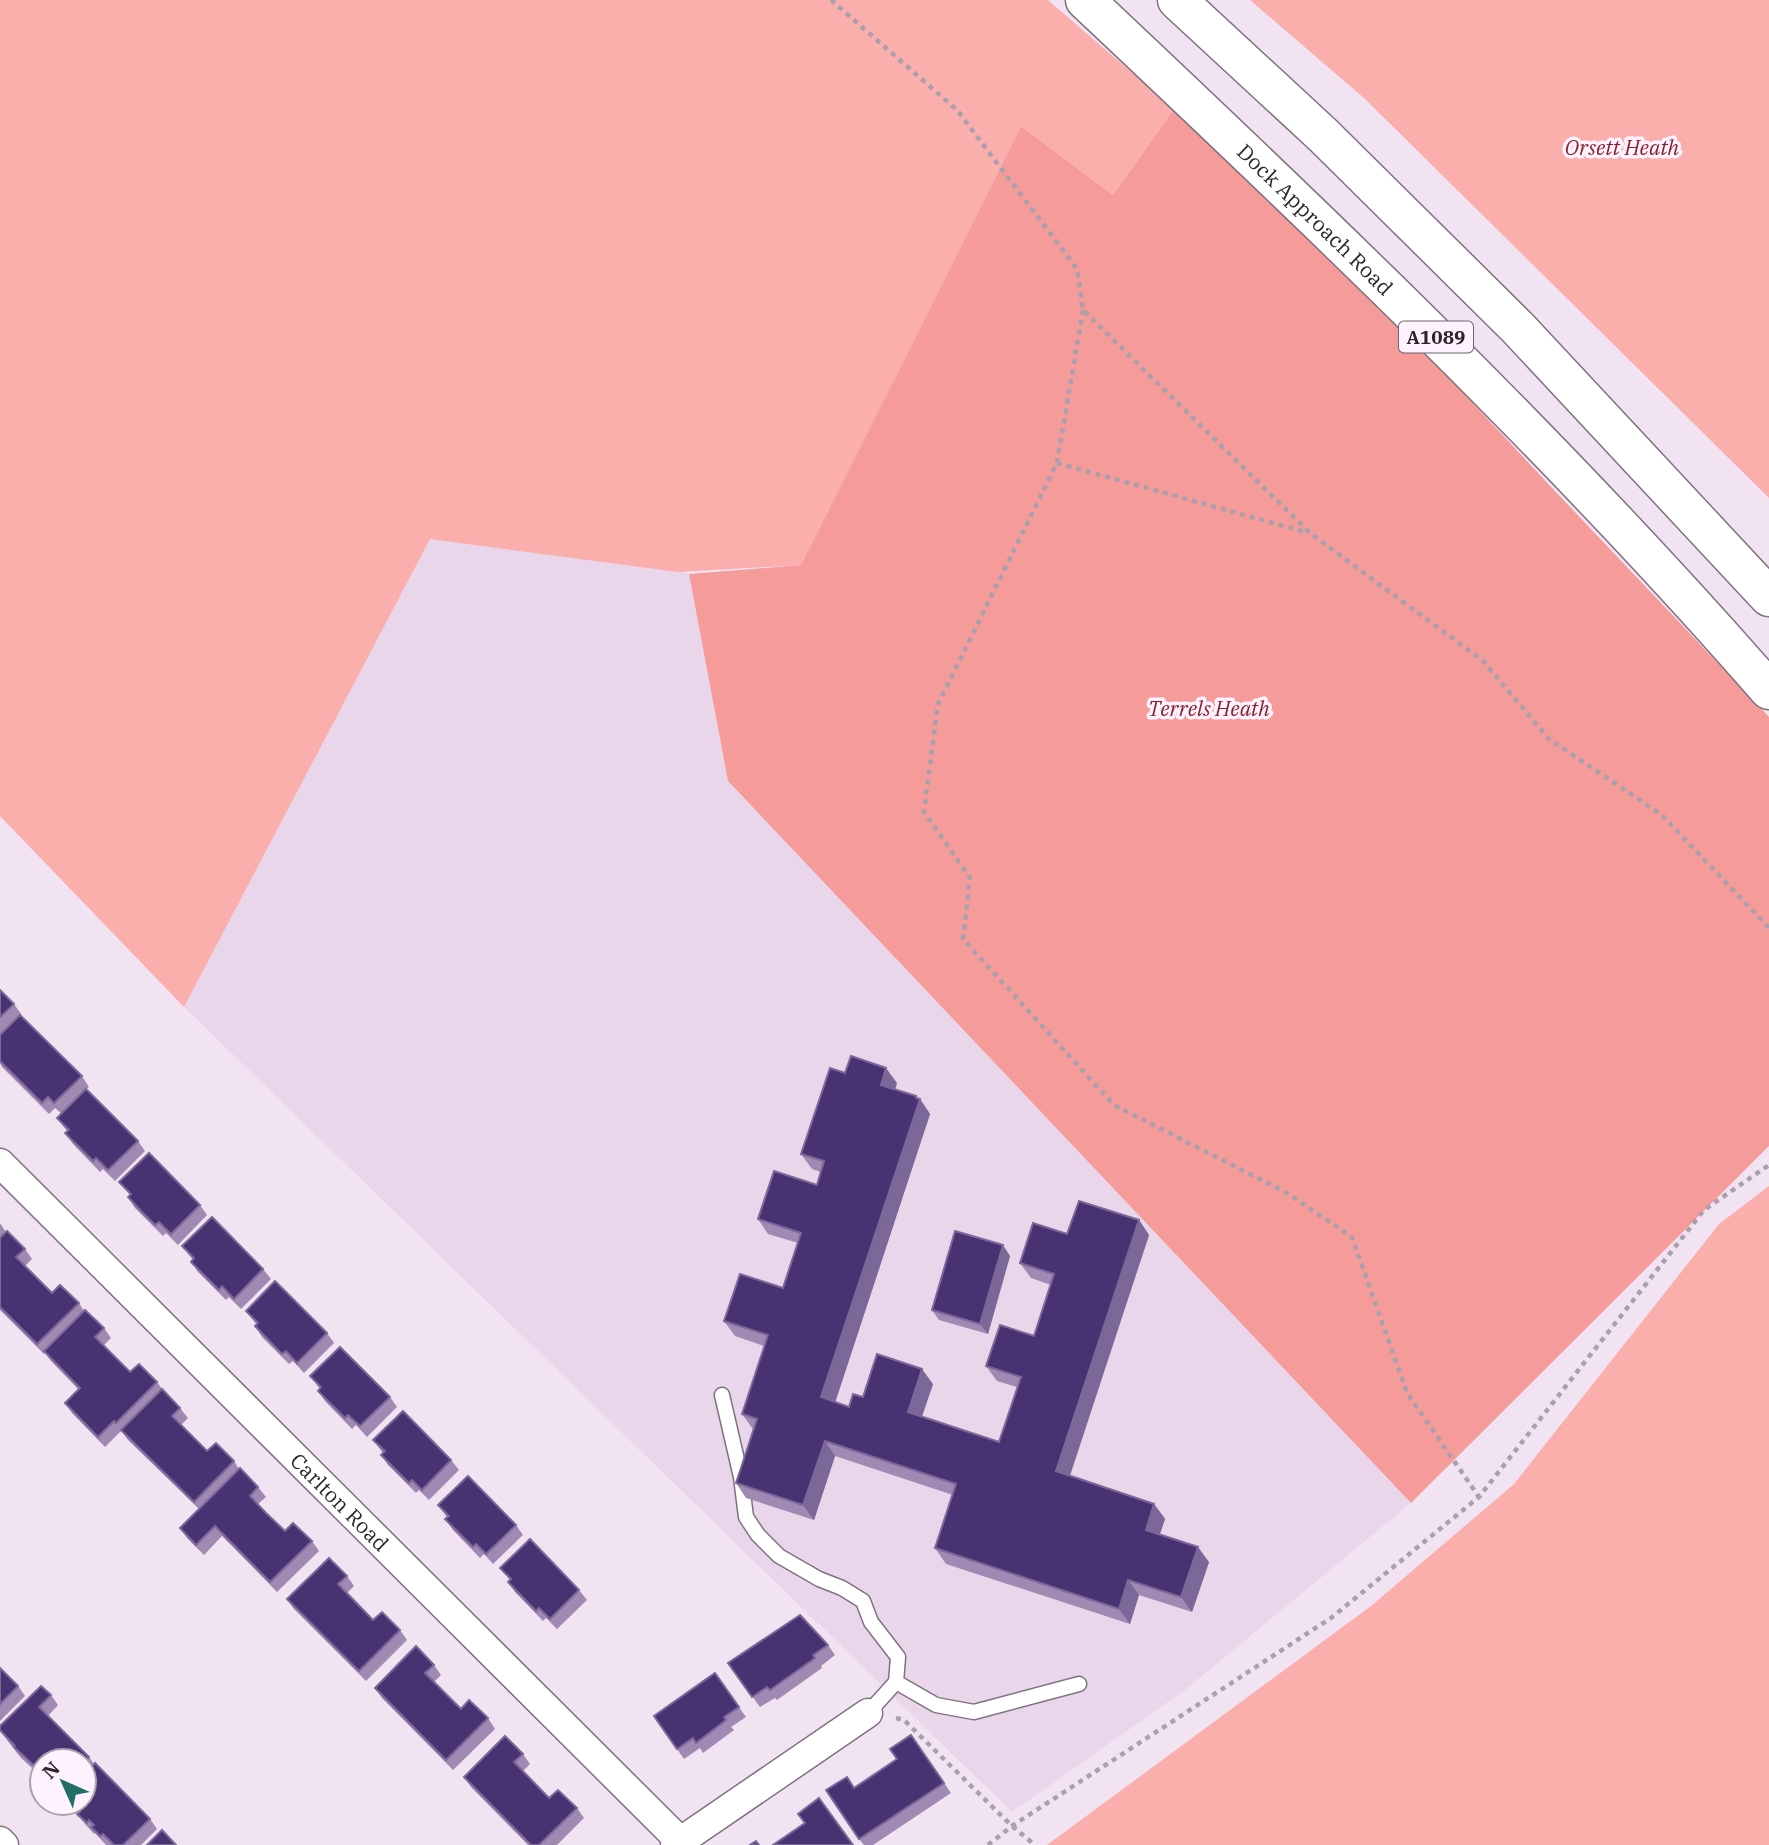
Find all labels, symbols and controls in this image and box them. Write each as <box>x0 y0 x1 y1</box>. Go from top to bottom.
park label: Orsett Heath <box>1565 133 1680 161</box>
street label: Dock Approach Road <box>1231 137 1399 301</box>
road number: A1089 <box>1399 322 1473 352</box>
park label: Terrels Heath <box>1148 694 1270 722</box>
street label: Carlton Road <box>285 1447 395 1557</box>
north arrow <box>28 1747 98 1817</box>
text: N <box>37 1756 65 1784</box>

